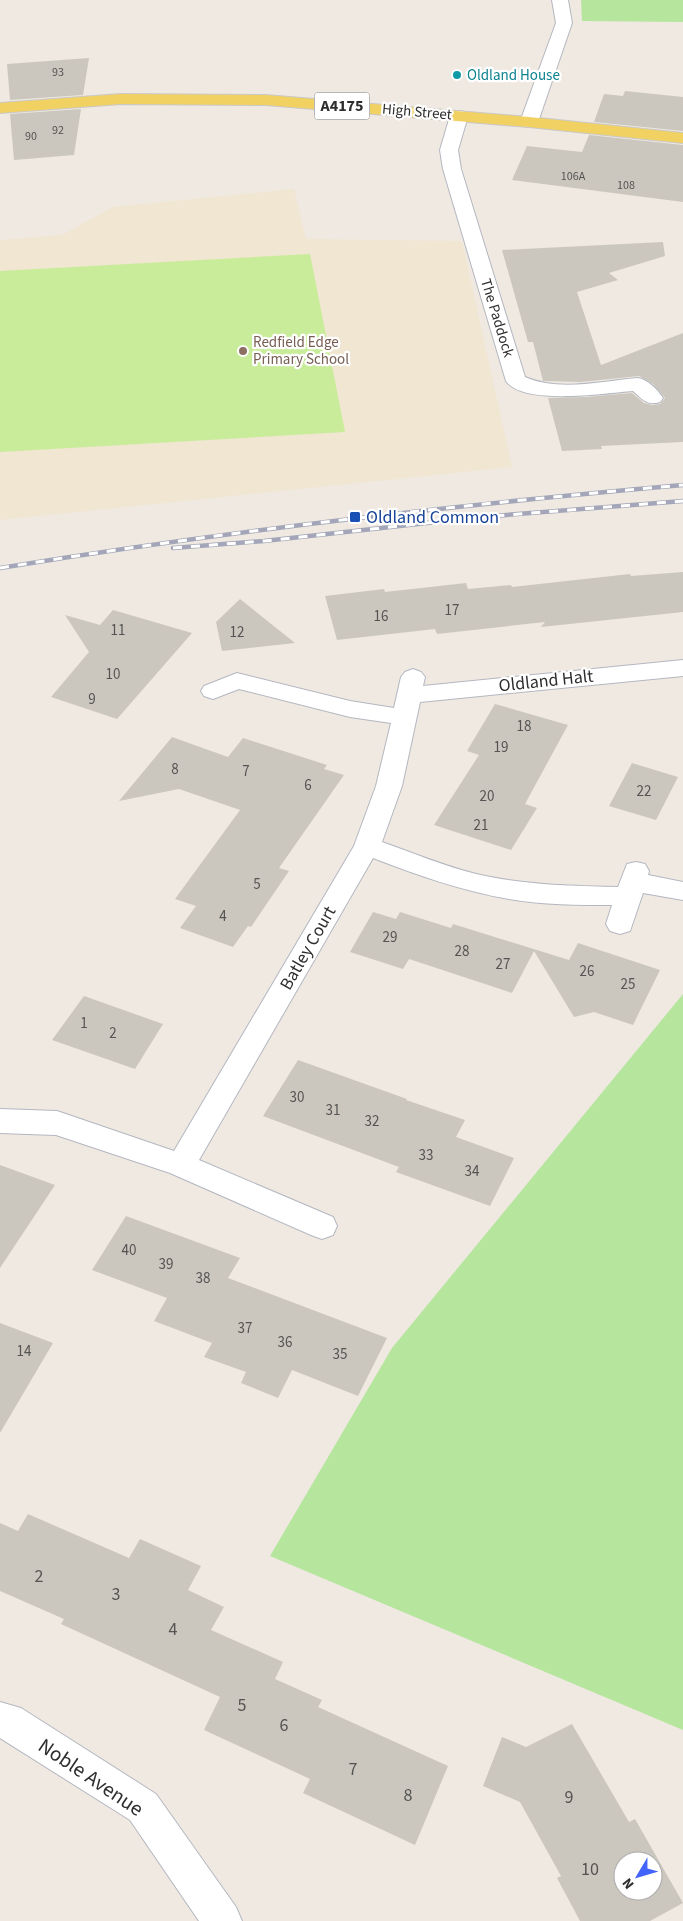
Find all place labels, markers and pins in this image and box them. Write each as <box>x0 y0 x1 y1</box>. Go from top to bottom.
place label: Oldland House <box>467 65 560 86</box>
marker: Oldland House <box>451 69 463 81</box>
place label: Redfield Edge Primary School <box>253 332 349 370</box>
marker: Redfield Edge Primary School <box>237 345 249 357</box>
place label: Oldland Common <box>366 505 499 530</box>
marker: Oldland Common <box>348 510 362 524</box>

